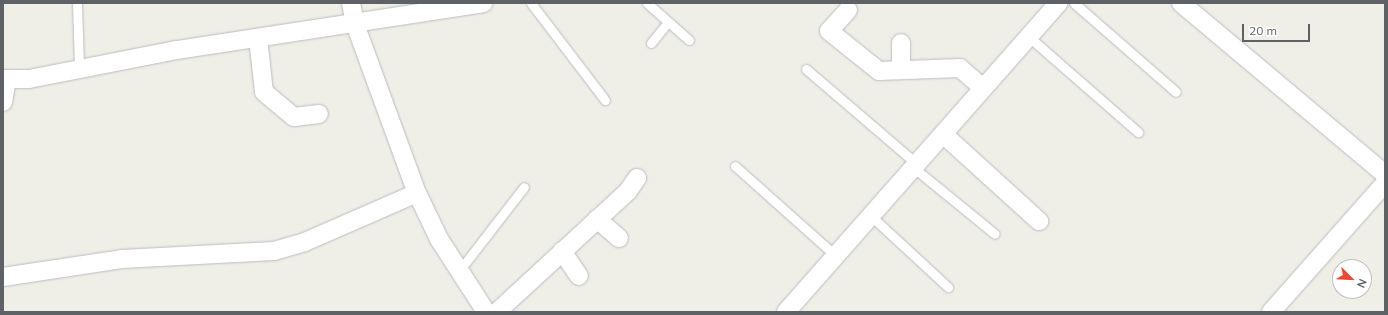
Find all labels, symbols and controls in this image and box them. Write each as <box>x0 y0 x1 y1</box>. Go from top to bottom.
scale bar <box>1244 16 1312 42</box>
text: 20 m <box>1249 23 1277 38</box>
north arrow <box>1332 259 1372 299</box>
text: N <box>1354 277 1370 290</box>

